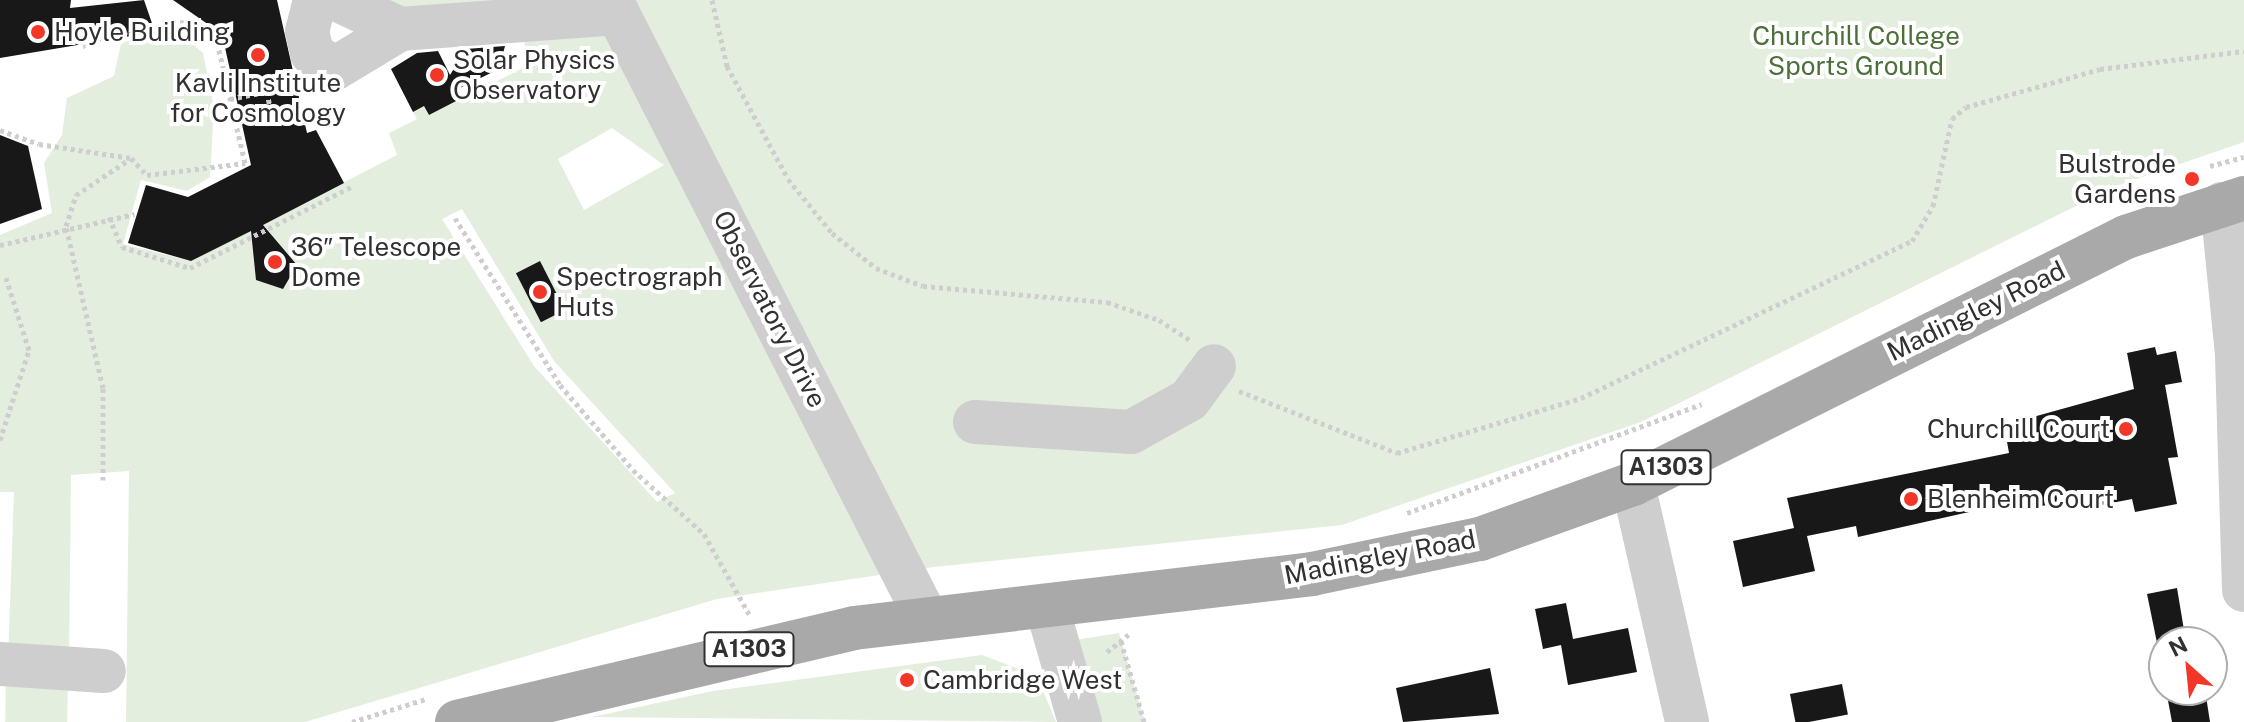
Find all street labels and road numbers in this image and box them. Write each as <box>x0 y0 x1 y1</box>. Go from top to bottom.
street label: Observatory Drive <box>707 205 833 413</box>
street label: Madingley Road <box>1882 254 2070 368</box>
road number: A1303 <box>1620 447 1712 487</box>
street label: Madingley Road <box>1282 523 1478 591</box>
road number: A1303 <box>703 629 795 669</box>

